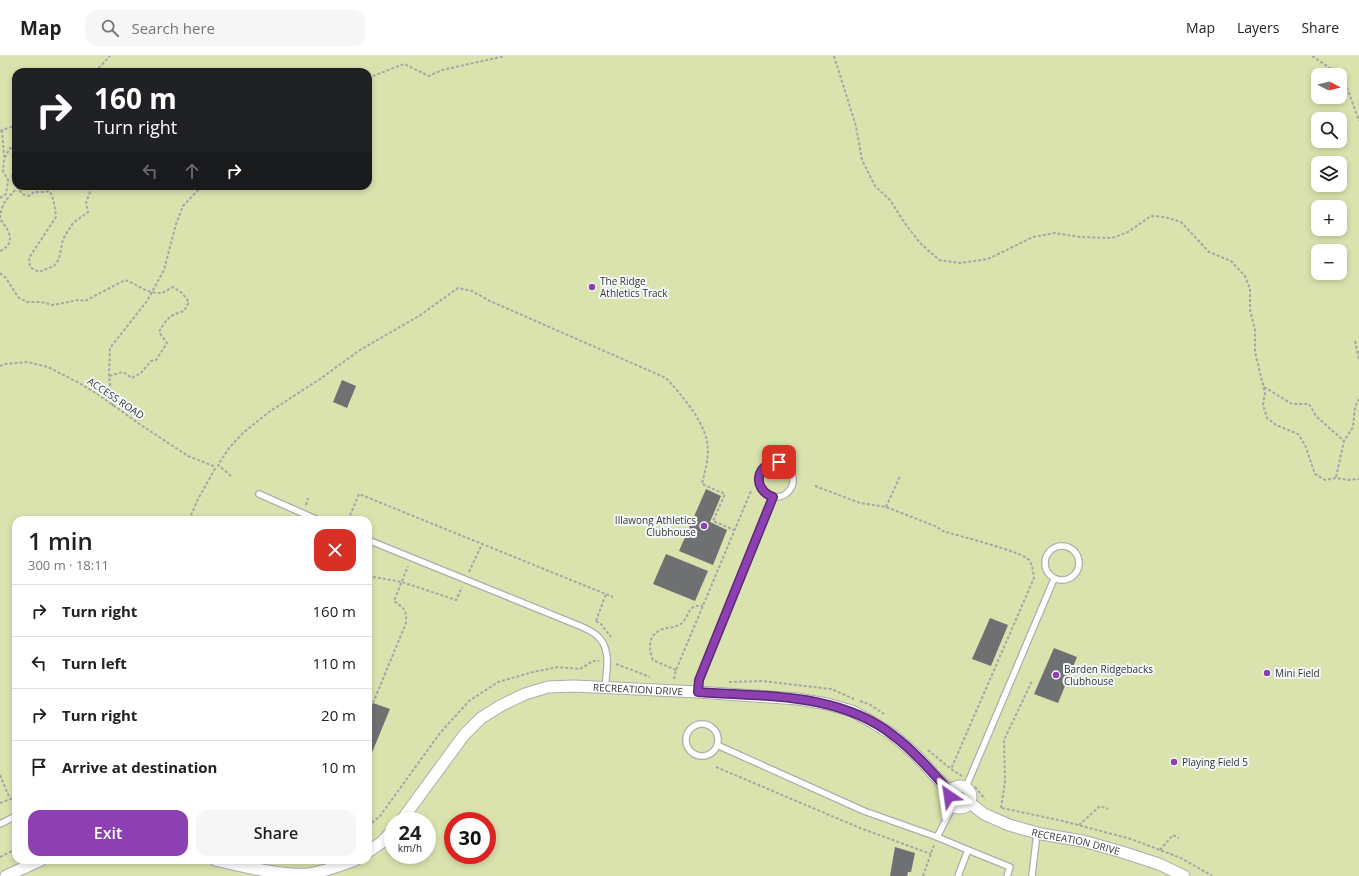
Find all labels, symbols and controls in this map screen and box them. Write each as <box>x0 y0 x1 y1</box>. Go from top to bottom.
search box <box>85 10 365 46</box>
text: Map <box>20 15 61 41</box>
icon: search <box>99 17 121 39</box>
text: Search here <box>131 18 215 38</box>
text: Map <box>1186 18 1215 37</box>
text: Layers <box>1237 18 1279 37</box>
text: Share <box>1301 18 1339 37</box>
north arrow <box>1311 68 1347 104</box>
map controls <box>1311 68 1347 280</box>
text: 160 m <box>94 79 177 117</box>
icon: right <box>28 84 80 136</box>
button: search <box>1311 112 1347 148</box>
text: Turn right <box>94 115 177 139</box>
button: layers <box>1311 156 1347 192</box>
icon: left <box>139 160 161 182</box>
icon: ahead <box>181 160 203 182</box>
icon: right <box>223 160 245 182</box>
button: + <box>1311 200 1347 236</box>
button: − <box>1311 244 1347 280</box>
place label: The Ridge Athletics Track <box>600 274 668 300</box>
marker: The Ridge Athletics Track <box>587 282 597 292</box>
street label: ACCESS ROAD <box>85 374 147 422</box>
pin <box>762 445 796 479</box>
icon: arrive <box>768 451 790 473</box>
place label: Illawong Athletics Clubhouse <box>615 513 696 539</box>
marker: Illawong Athletics Clubhouse <box>699 521 709 531</box>
text: 1 min <box>28 524 93 557</box>
button: close <box>314 529 356 571</box>
text: 300 m · 18:11 <box>28 556 109 574</box>
icon: right <box>28 600 50 622</box>
text: Turn right <box>62 601 137 621</box>
text: 160 m <box>312 601 356 621</box>
icon: left <box>28 652 50 674</box>
text: Turn left <box>62 653 127 673</box>
text: 110 m <box>312 653 356 673</box>
place label: Barden Ridgebacks Clubhouse <box>1064 662 1153 688</box>
place label: Mini Field <box>1275 666 1320 680</box>
marker: Mini Field <box>1262 668 1272 678</box>
marker: Barden Ridgebacks Clubhouse <box>1051 670 1061 680</box>
street label: RECREATION DRIVE <box>593 680 683 698</box>
icon: right <box>28 704 50 726</box>
text: Turn right <box>62 705 137 725</box>
text: 20 m <box>321 705 356 725</box>
place label: Playing Field 5 <box>1182 755 1248 769</box>
icon: arrive <box>28 756 50 778</box>
text: Arrive at destination <box>62 757 217 777</box>
text: 10 m <box>321 757 356 777</box>
marker: Playing Field 5 <box>1169 757 1179 767</box>
position arrow <box>928 775 970 817</box>
button: Exit <box>28 810 188 856</box>
button: Share <box>196 810 356 856</box>
speed limit sign: 30 <box>444 812 496 864</box>
text: 24 <box>399 819 421 846</box>
street label: RECREATION DRIVE <box>1030 825 1122 858</box>
text: km/h <box>398 841 422 855</box>

